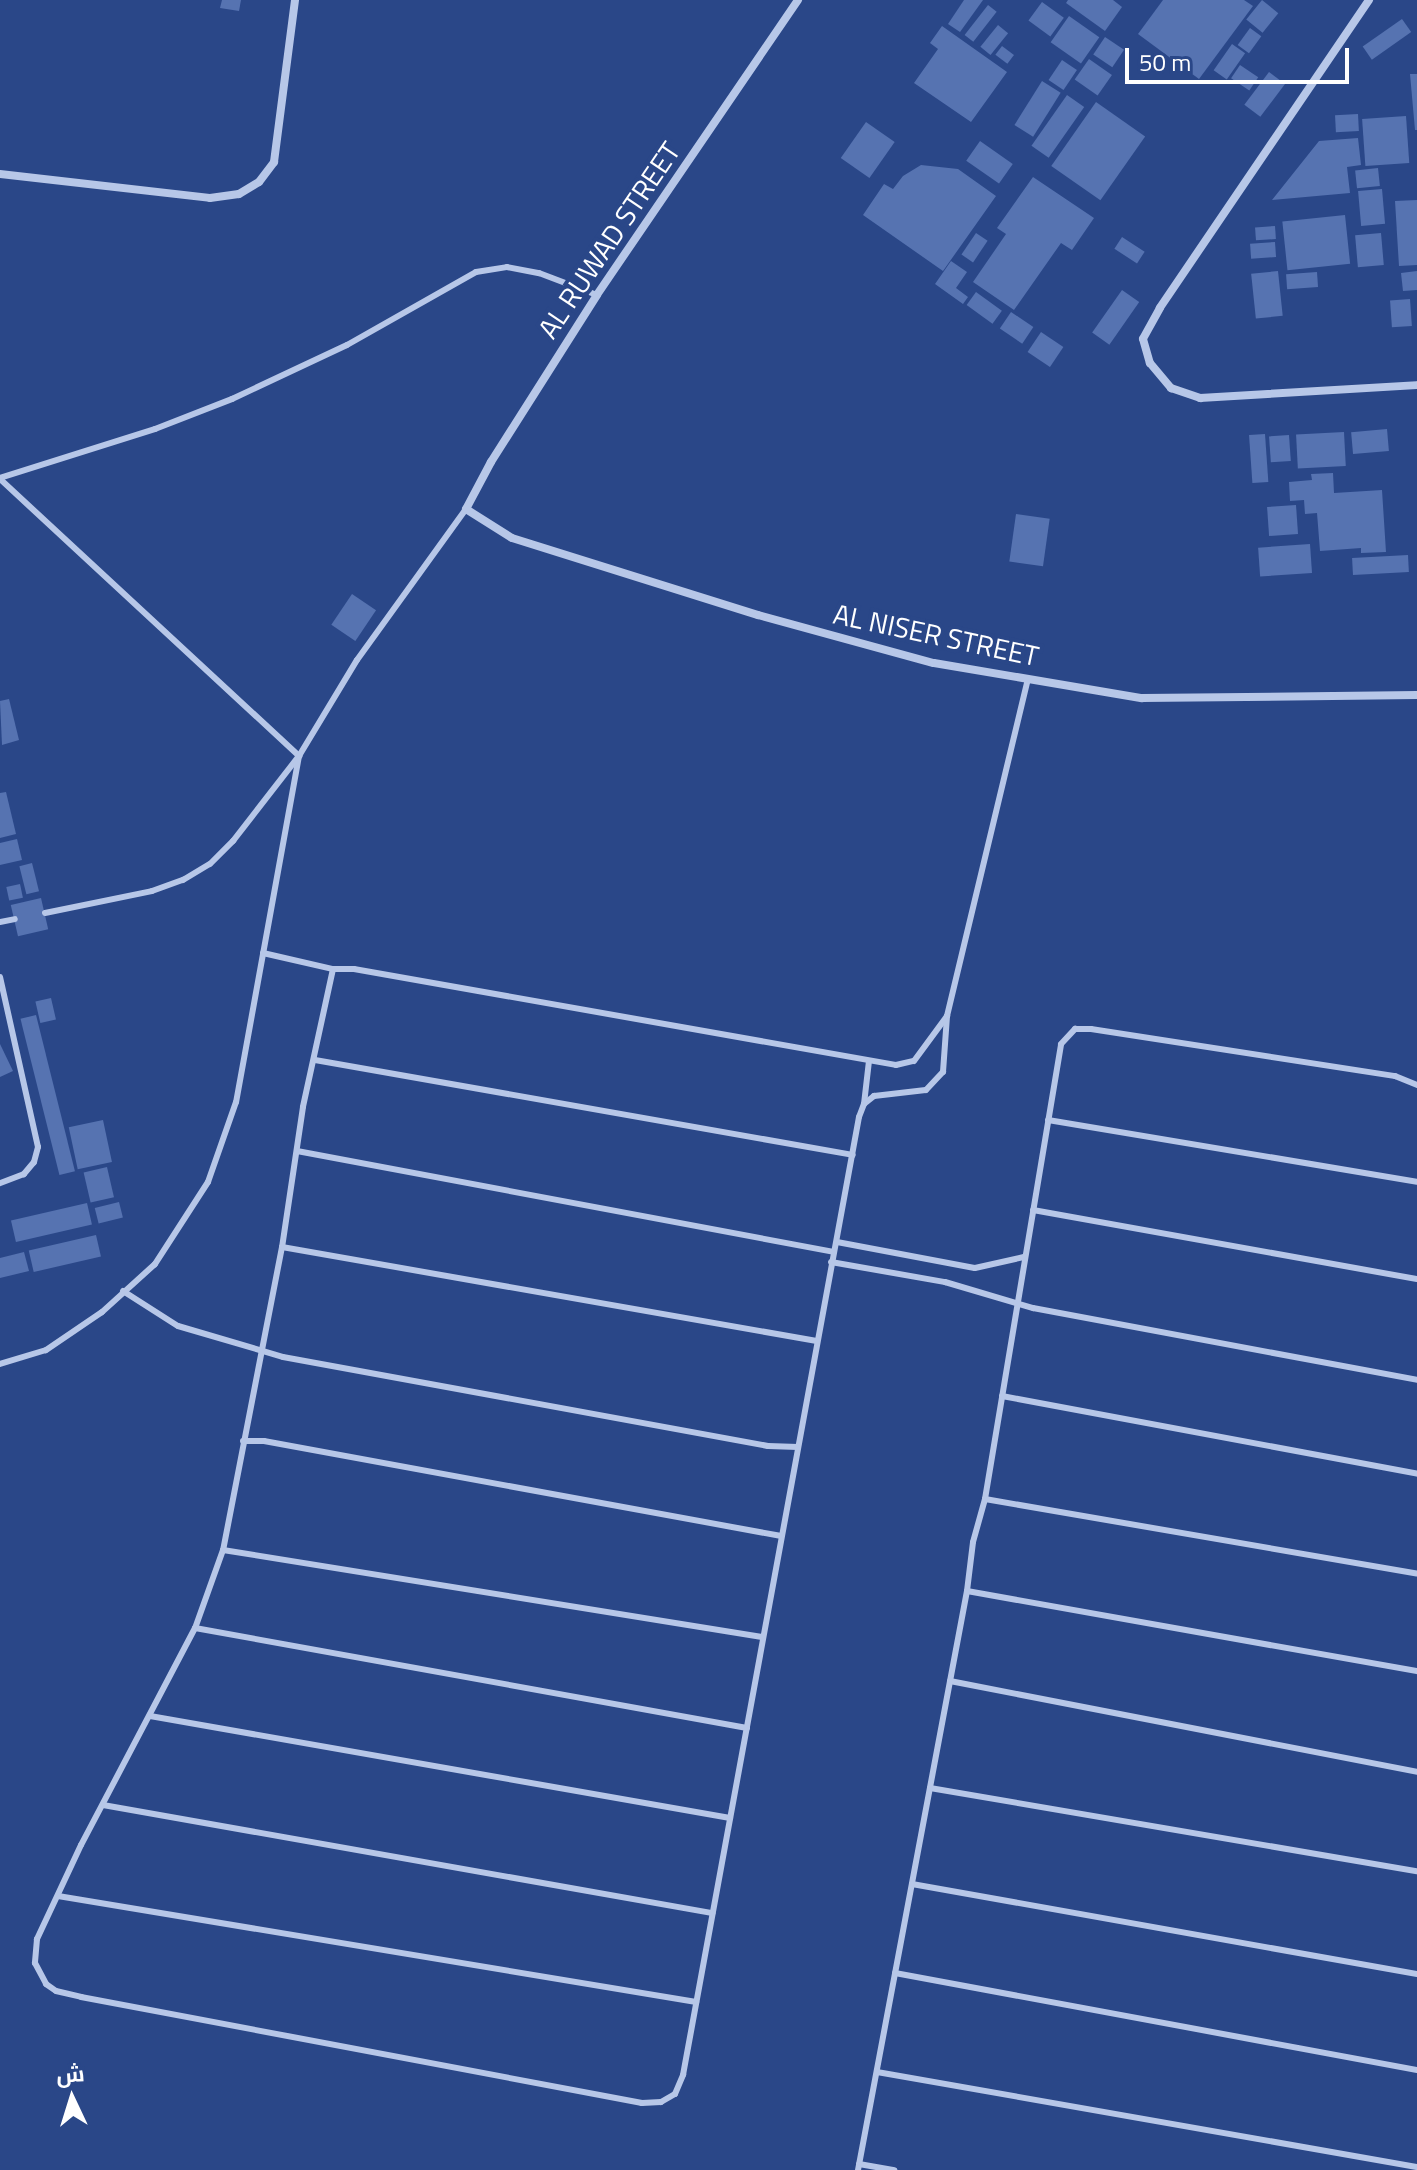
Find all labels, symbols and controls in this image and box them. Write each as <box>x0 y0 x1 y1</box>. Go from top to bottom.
scale bar <box>1129 32 1353 82</box>
text: 50 m <box>1139 44 1191 80</box>
street label: AL RUWAD STREET <box>531 135 687 345</box>
street label: AL NISER STREET <box>830 597 1042 673</box>
text: ش <box>55 2056 86 2092</box>
north arrow <box>32 2058 112 2138</box>

